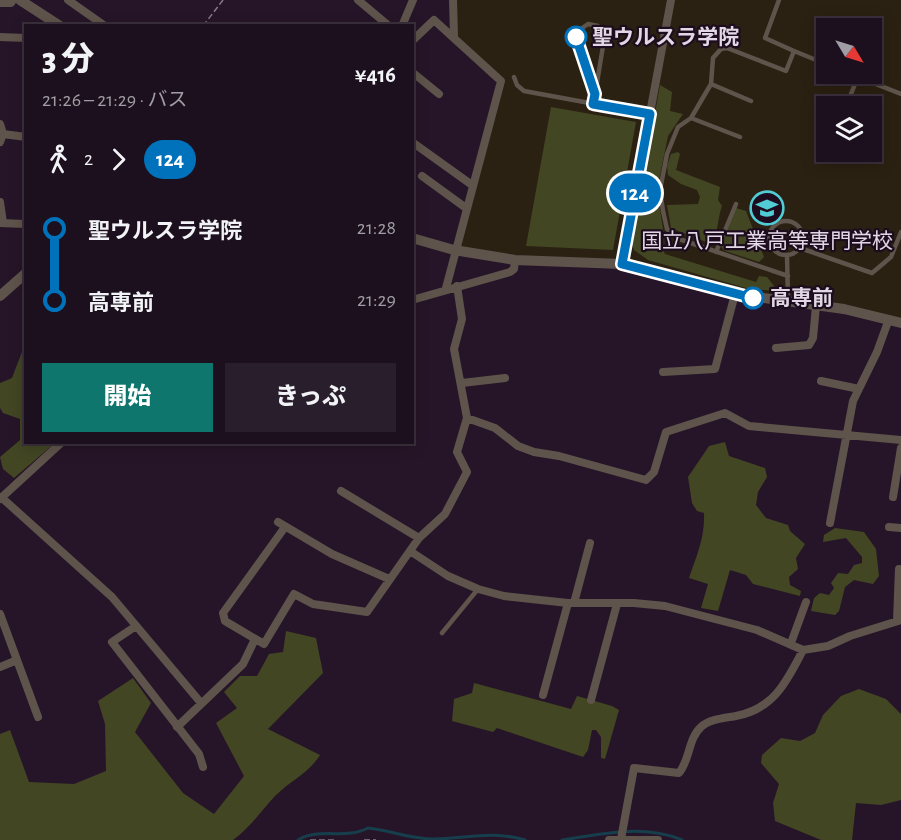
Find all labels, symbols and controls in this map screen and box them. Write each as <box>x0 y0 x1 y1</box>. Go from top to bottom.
north arrow <box>816 18 882 84</box>
map controls <box>816 18 882 162</box>
marker: 聖ウルスラ学院 <box>565 26 587 48</box>
place label: 聖ウルスラ学院 <box>592 26 739 48</box>
text: 3 分 <box>42 44 94 77</box>
text: ¥416 <box>355 64 396 86</box>
text: 21:26 – 21:29 · バス <box>42 90 187 110</box>
button: layers <box>816 96 882 162</box>
icon: walk <box>42 143 75 176</box>
icon: forward <box>102 143 135 176</box>
text: 2 <box>84 149 93 169</box>
text: 124 <box>156 149 184 170</box>
line badge: 124 <box>600 174 670 212</box>
text: 124 <box>621 183 649 204</box>
school or university icon: 国立八戸工業高等専門学校 <box>749 190 785 226</box>
text: 21:28 <box>357 218 396 238</box>
text: 聖ウルスラ学院 <box>88 220 242 242</box>
place label: 国立八戸工業高等専門学校 <box>641 230 893 252</box>
place label: 高専前 <box>770 286 833 309</box>
marker: 高専前 <box>742 287 764 309</box>
text: 21:29 <box>357 290 396 310</box>
text: 高専前 <box>88 292 154 314</box>
button: 開始 <box>42 363 213 432</box>
button: きっぷ <box>225 363 396 432</box>

